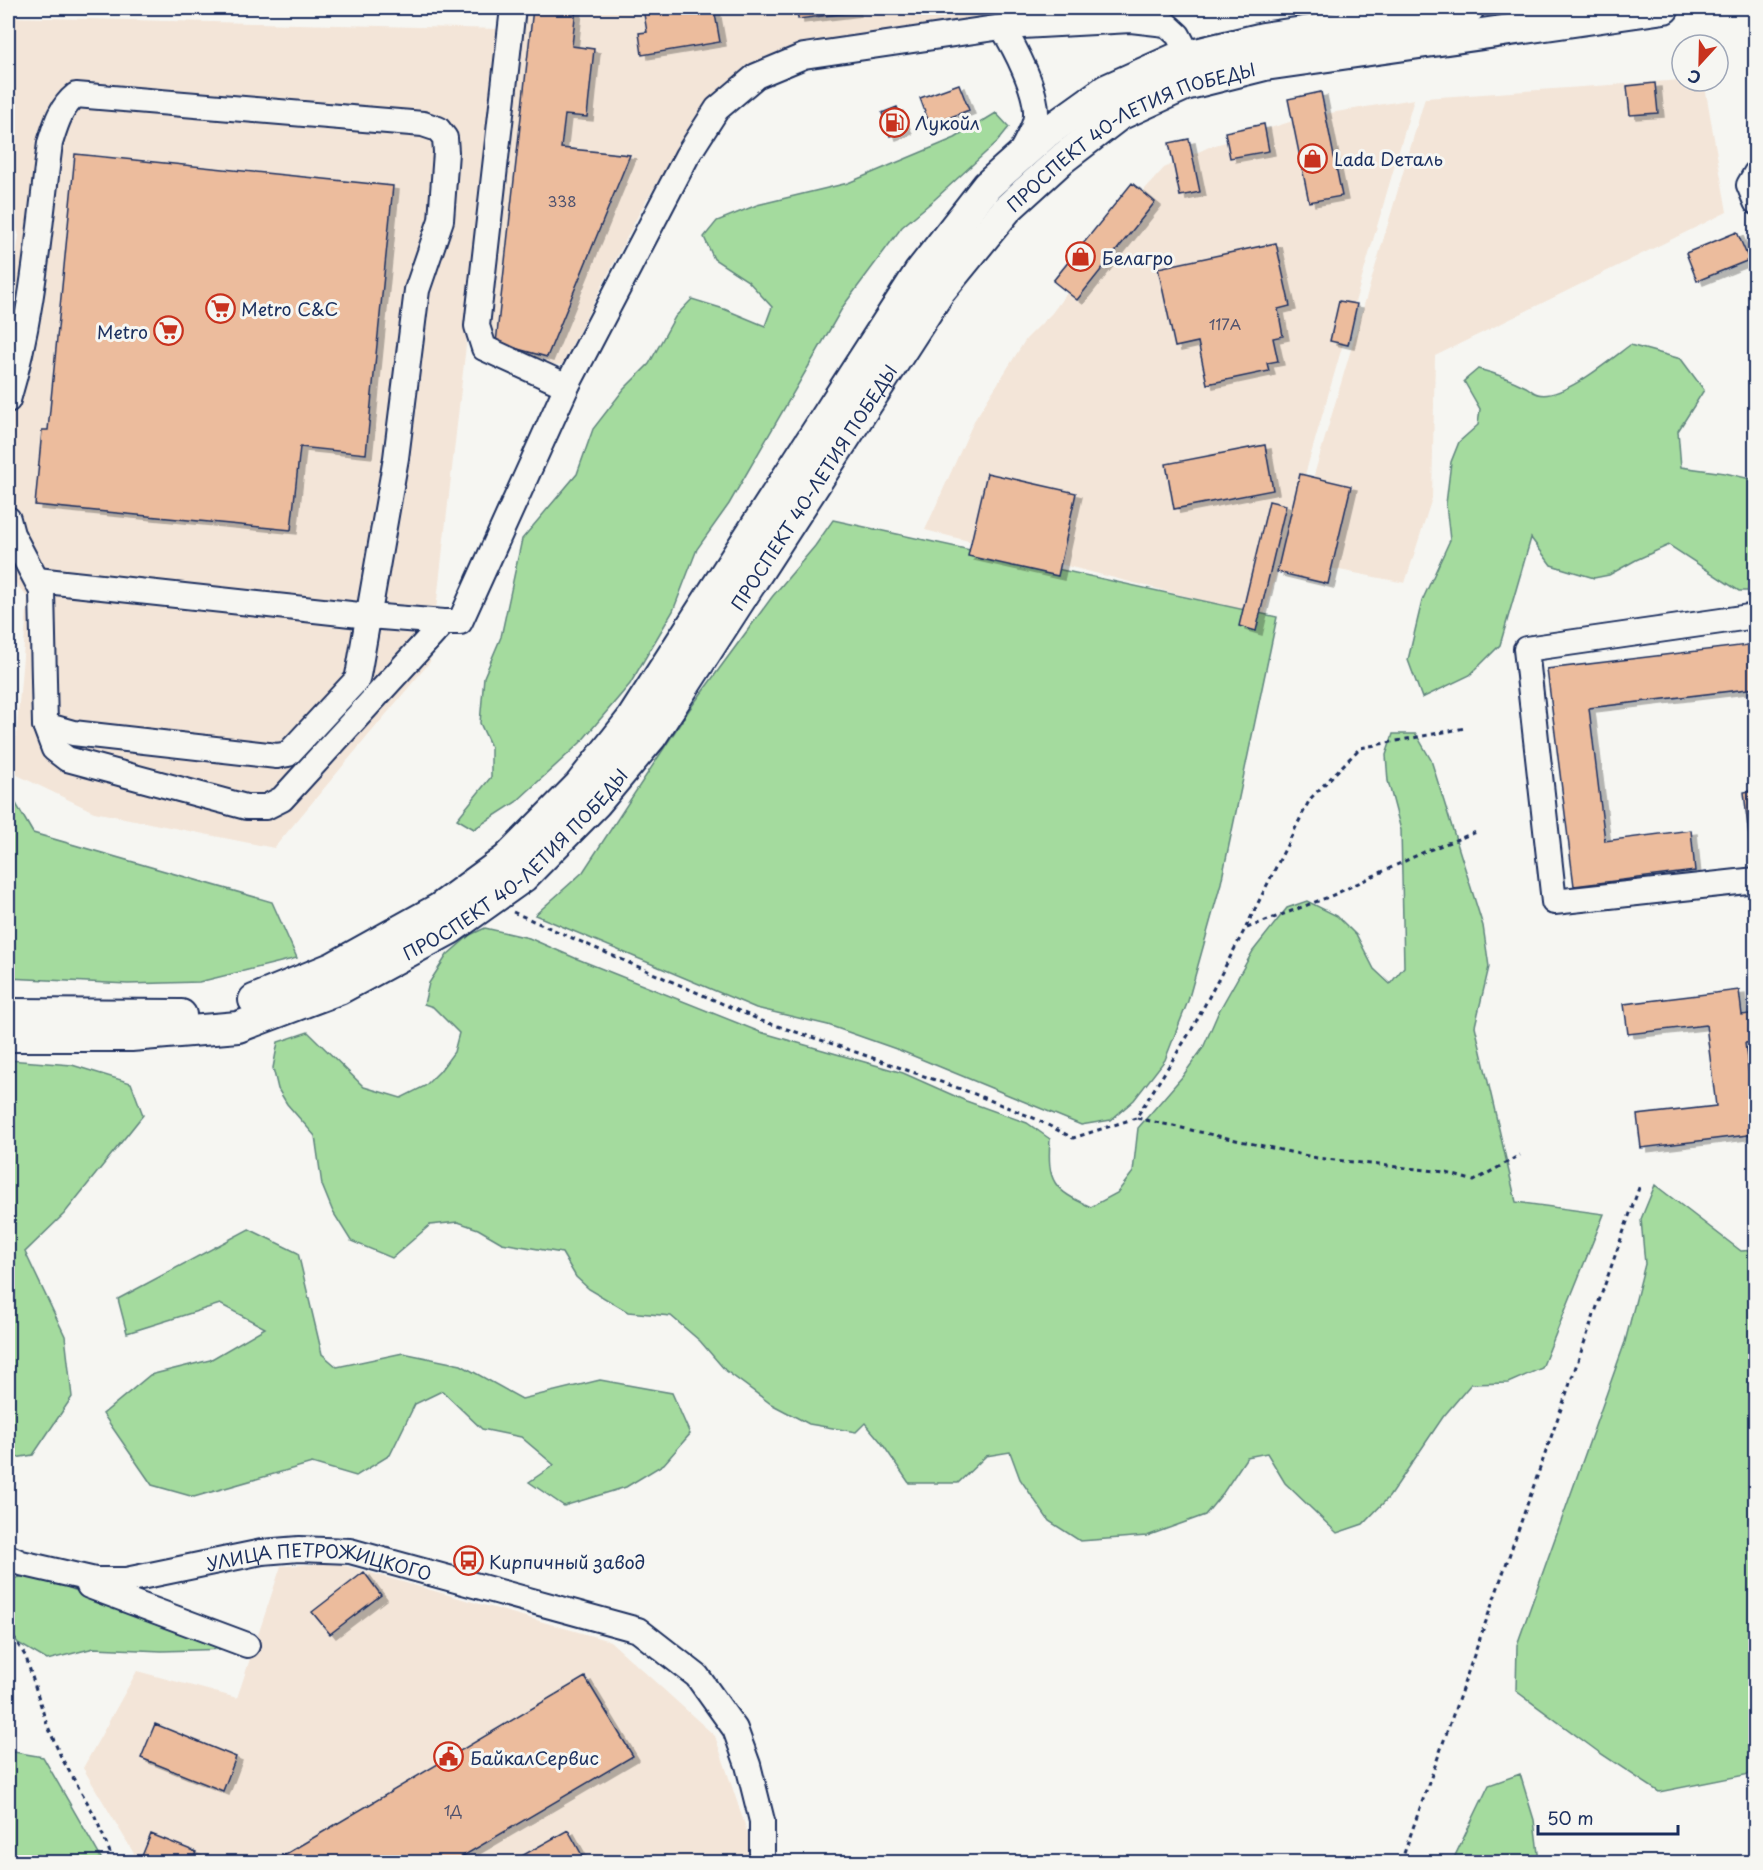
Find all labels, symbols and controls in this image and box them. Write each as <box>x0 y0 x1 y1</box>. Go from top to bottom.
north arrow <box>1670 33 1730 93</box>
street label: ПРОСПЕКТ 40-ЛЕТИЯ ПОБЕДЫ <box>1000 54 1258 217</box>
text: С <box>1684 64 1704 91</box>
fuel station icon: Лукойл <box>878 106 910 138</box>
place label: Лукойл <box>915 109 980 136</box>
shop icon: Lada Dеталь <box>1297 142 1329 174</box>
place label: Lada Dеталь <box>1334 145 1443 172</box>
house number: 338 <box>547 189 577 212</box>
shop icon: Белагро <box>1065 241 1097 273</box>
place label: Белагро <box>1102 244 1173 271</box>
supermarket icon: Metro C&C <box>204 292 236 324</box>
place label: Metro C&C <box>241 295 338 322</box>
house number: 117А <box>1209 312 1241 335</box>
supermarket icon: Metro <box>153 315 185 347</box>
place label: Metro <box>97 318 148 345</box>
street label: ПРОСПЕКТ 40-ЛЕТИЯ ПОБЕДЫ <box>723 359 903 615</box>
street label: ПРОСПЕКТ 40-ЛЕТИЯ ПОБЕДЫ <box>397 762 633 966</box>
street label: УЛИЦА ПЕТРОЖИЦКОГО <box>204 1535 435 1586</box>
bus stop icon: Кирпичный завод <box>452 1545 484 1577</box>
place label: Кирпичный завод <box>489 1548 645 1575</box>
public building icon: БайкалСервис <box>433 1741 465 1773</box>
place label: БайкалСервис <box>470 1744 599 1771</box>
house number: 1Д <box>444 1798 462 1821</box>
scale bar <box>1538 1798 1678 1836</box>
text: 50 m <box>1547 1804 1594 1831</box>

